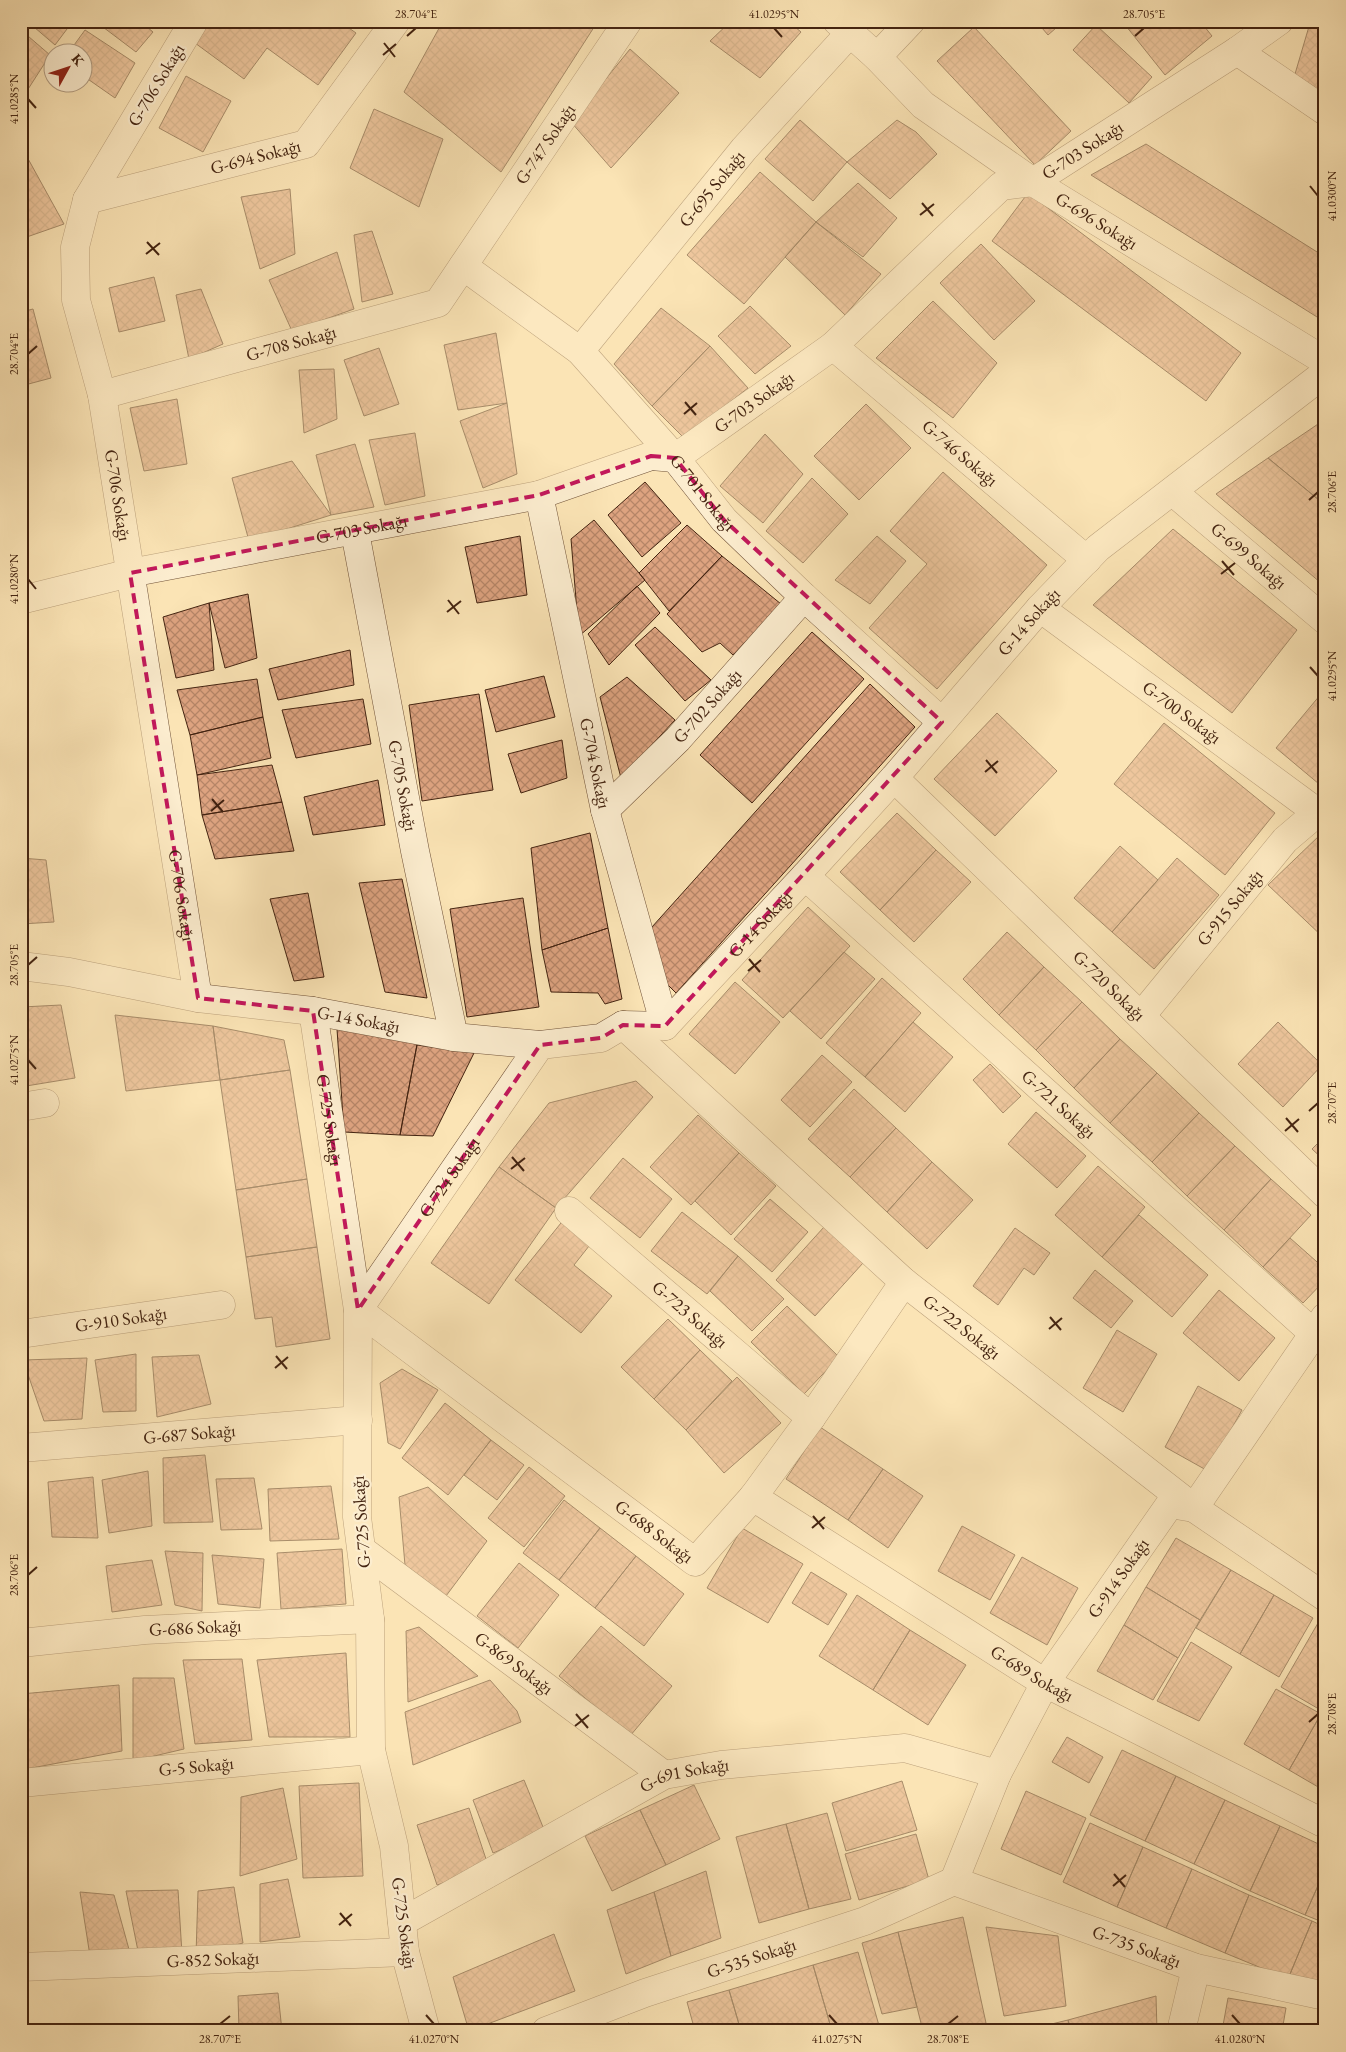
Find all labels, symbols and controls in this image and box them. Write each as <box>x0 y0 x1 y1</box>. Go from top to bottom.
text: 28.704°E <box>395 6 437 22</box>
text: 41.0295°N <box>749 6 800 22</box>
text: 28.705°E <box>1123 6 1165 22</box>
street label: G-706 Sokağı <box>122 39 190 130</box>
north arrow <box>42 42 92 92</box>
text: K <box>68 50 88 70</box>
text: 41.0285°N <box>6 73 22 124</box>
street label: G-747 Sokağı <box>509 99 580 189</box>
street label: G-703 Sokağı <box>1037 115 1128 185</box>
street label: G-694 Sokağı <box>208 134 304 179</box>
street label: G-695 Sokağı <box>673 145 750 232</box>
text: 41.0300°N <box>1324 170 1340 221</box>
street label: G-696 Sokağı <box>1051 186 1143 255</box>
street label: G-708 Sokağı <box>243 319 339 366</box>
text: 28.704°E <box>6 333 22 375</box>
street label: G-703 Sokağı <box>709 365 798 438</box>
street label: G-746 Sokağı <box>917 414 1003 492</box>
street label: G-706 Sokağı <box>100 448 137 543</box>
street label: G-701 Sokağı <box>665 449 741 536</box>
text: 28.706°E <box>1324 471 1340 513</box>
street label: G-703 Sokağı <box>314 508 410 548</box>
street label: G-699 Sokağı <box>1206 517 1292 594</box>
text: 41.0280°N <box>6 553 22 604</box>
street label: G-14 Sokağı <box>992 582 1065 661</box>
text: 41.0295°N <box>1324 650 1340 701</box>
street label: G-702 Sokağı <box>668 663 747 748</box>
street label: G-700 Sokağı <box>1138 675 1227 749</box>
street label: G-704 Sokağı <box>575 715 617 811</box>
street label: G-705 Sokağı <box>383 738 423 834</box>
street label: G-706 Sokağı <box>163 848 201 943</box>
street label: G-915 Sokağı <box>1191 864 1268 950</box>
street label: G-14 Sokağı <box>723 885 797 962</box>
text: 28.705°E <box>6 944 22 986</box>
street label: G-720 Sokağı <box>1068 945 1151 1026</box>
street label: G-14 Sokağı <box>315 1000 403 1038</box>
text: 41.0275°N <box>6 1034 22 1085</box>
street label: G-721 Sokağı <box>1017 1064 1101 1144</box>
street label: G-725 Sokağı <box>312 1072 348 1168</box>
text: 28.707°E <box>1324 1082 1340 1124</box>
street label: G-724 Sokağı <box>413 1132 485 1222</box>
street label: G-723 Sokağı <box>648 1275 733 1353</box>
street label: G-722 Sokağı <box>918 1289 1006 1364</box>
street label: G-910 Sokağı <box>73 1301 169 1337</box>
street label: G-687 Sokağı <box>142 1418 237 1449</box>
street label: G-725 Sokağı <box>346 1475 375 1569</box>
street label: G-688 Sokağı <box>610 1494 699 1568</box>
street label: G-914 Sokağı <box>1082 1533 1154 1622</box>
text: 28.706°E <box>6 1554 22 1596</box>
street label: G-686 Sokağı <box>148 1613 243 1641</box>
street label: G-869 Sokağı <box>470 1626 559 1700</box>
street label: G-689 Sokağı <box>986 1639 1078 1707</box>
text: 28.708°E <box>1324 1693 1340 1735</box>
street label: G-5 Sokağı <box>158 1751 235 1781</box>
street label: G-691 Sokağı <box>635 1752 731 1798</box>
street label: G-725 Sokağı <box>387 1876 422 1971</box>
street label: G-735 Sokağı <box>1089 1920 1185 1973</box>
street label: G-535 Sokağı <box>704 1932 799 1983</box>
street label: G-852 Sokağı <box>166 1946 260 1972</box>
text: 28.707°E <box>199 2031 241 2047</box>
text: 41.0270°N <box>409 2031 460 2047</box>
text: 41.0275°N <box>812 2031 863 2047</box>
text: 28.708°E <box>927 2031 969 2047</box>
text: 41.0280°N <box>1215 2031 1266 2047</box>

